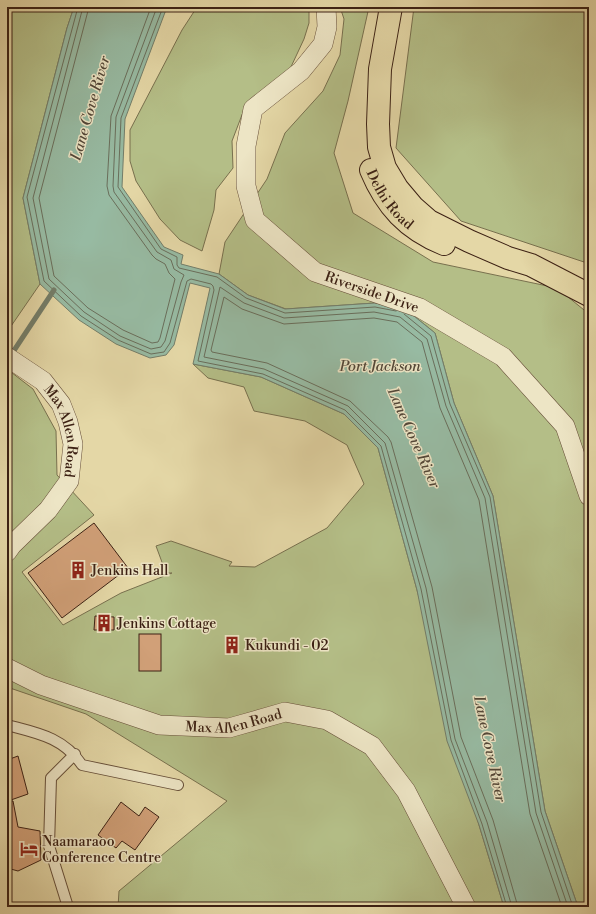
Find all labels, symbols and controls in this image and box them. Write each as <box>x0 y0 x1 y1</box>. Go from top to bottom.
water label: Lane Cove River <box>66 53 115 163</box>
street label: Delhi Road <box>362 167 417 234</box>
street label: Riverside Drive <box>322 268 421 317</box>
water label: Port Jackson <box>338 357 421 376</box>
street label: Max Allen Road <box>39 381 81 478</box>
water label: Lane Cove River <box>383 384 444 492</box>
building icon: Jenkins Hall <box>68 560 88 580</box>
place label: Jenkins Hall <box>90 562 168 580</box>
building icon: Jenkins Cottage <box>94 613 114 633</box>
place label: Jenkins Cottage <box>116 615 216 633</box>
building icon: Kukundi - 02 <box>222 635 242 655</box>
place label: Kukundi - 02 <box>245 637 328 655</box>
water label: Lane Cove River <box>469 693 510 804</box>
street label: Max Allen Road <box>185 705 284 738</box>
place label: Naamaraoo Conference Centre <box>42 833 161 867</box>
hotel icon: Naamaraoo Conference Centre <box>19 839 39 859</box>

